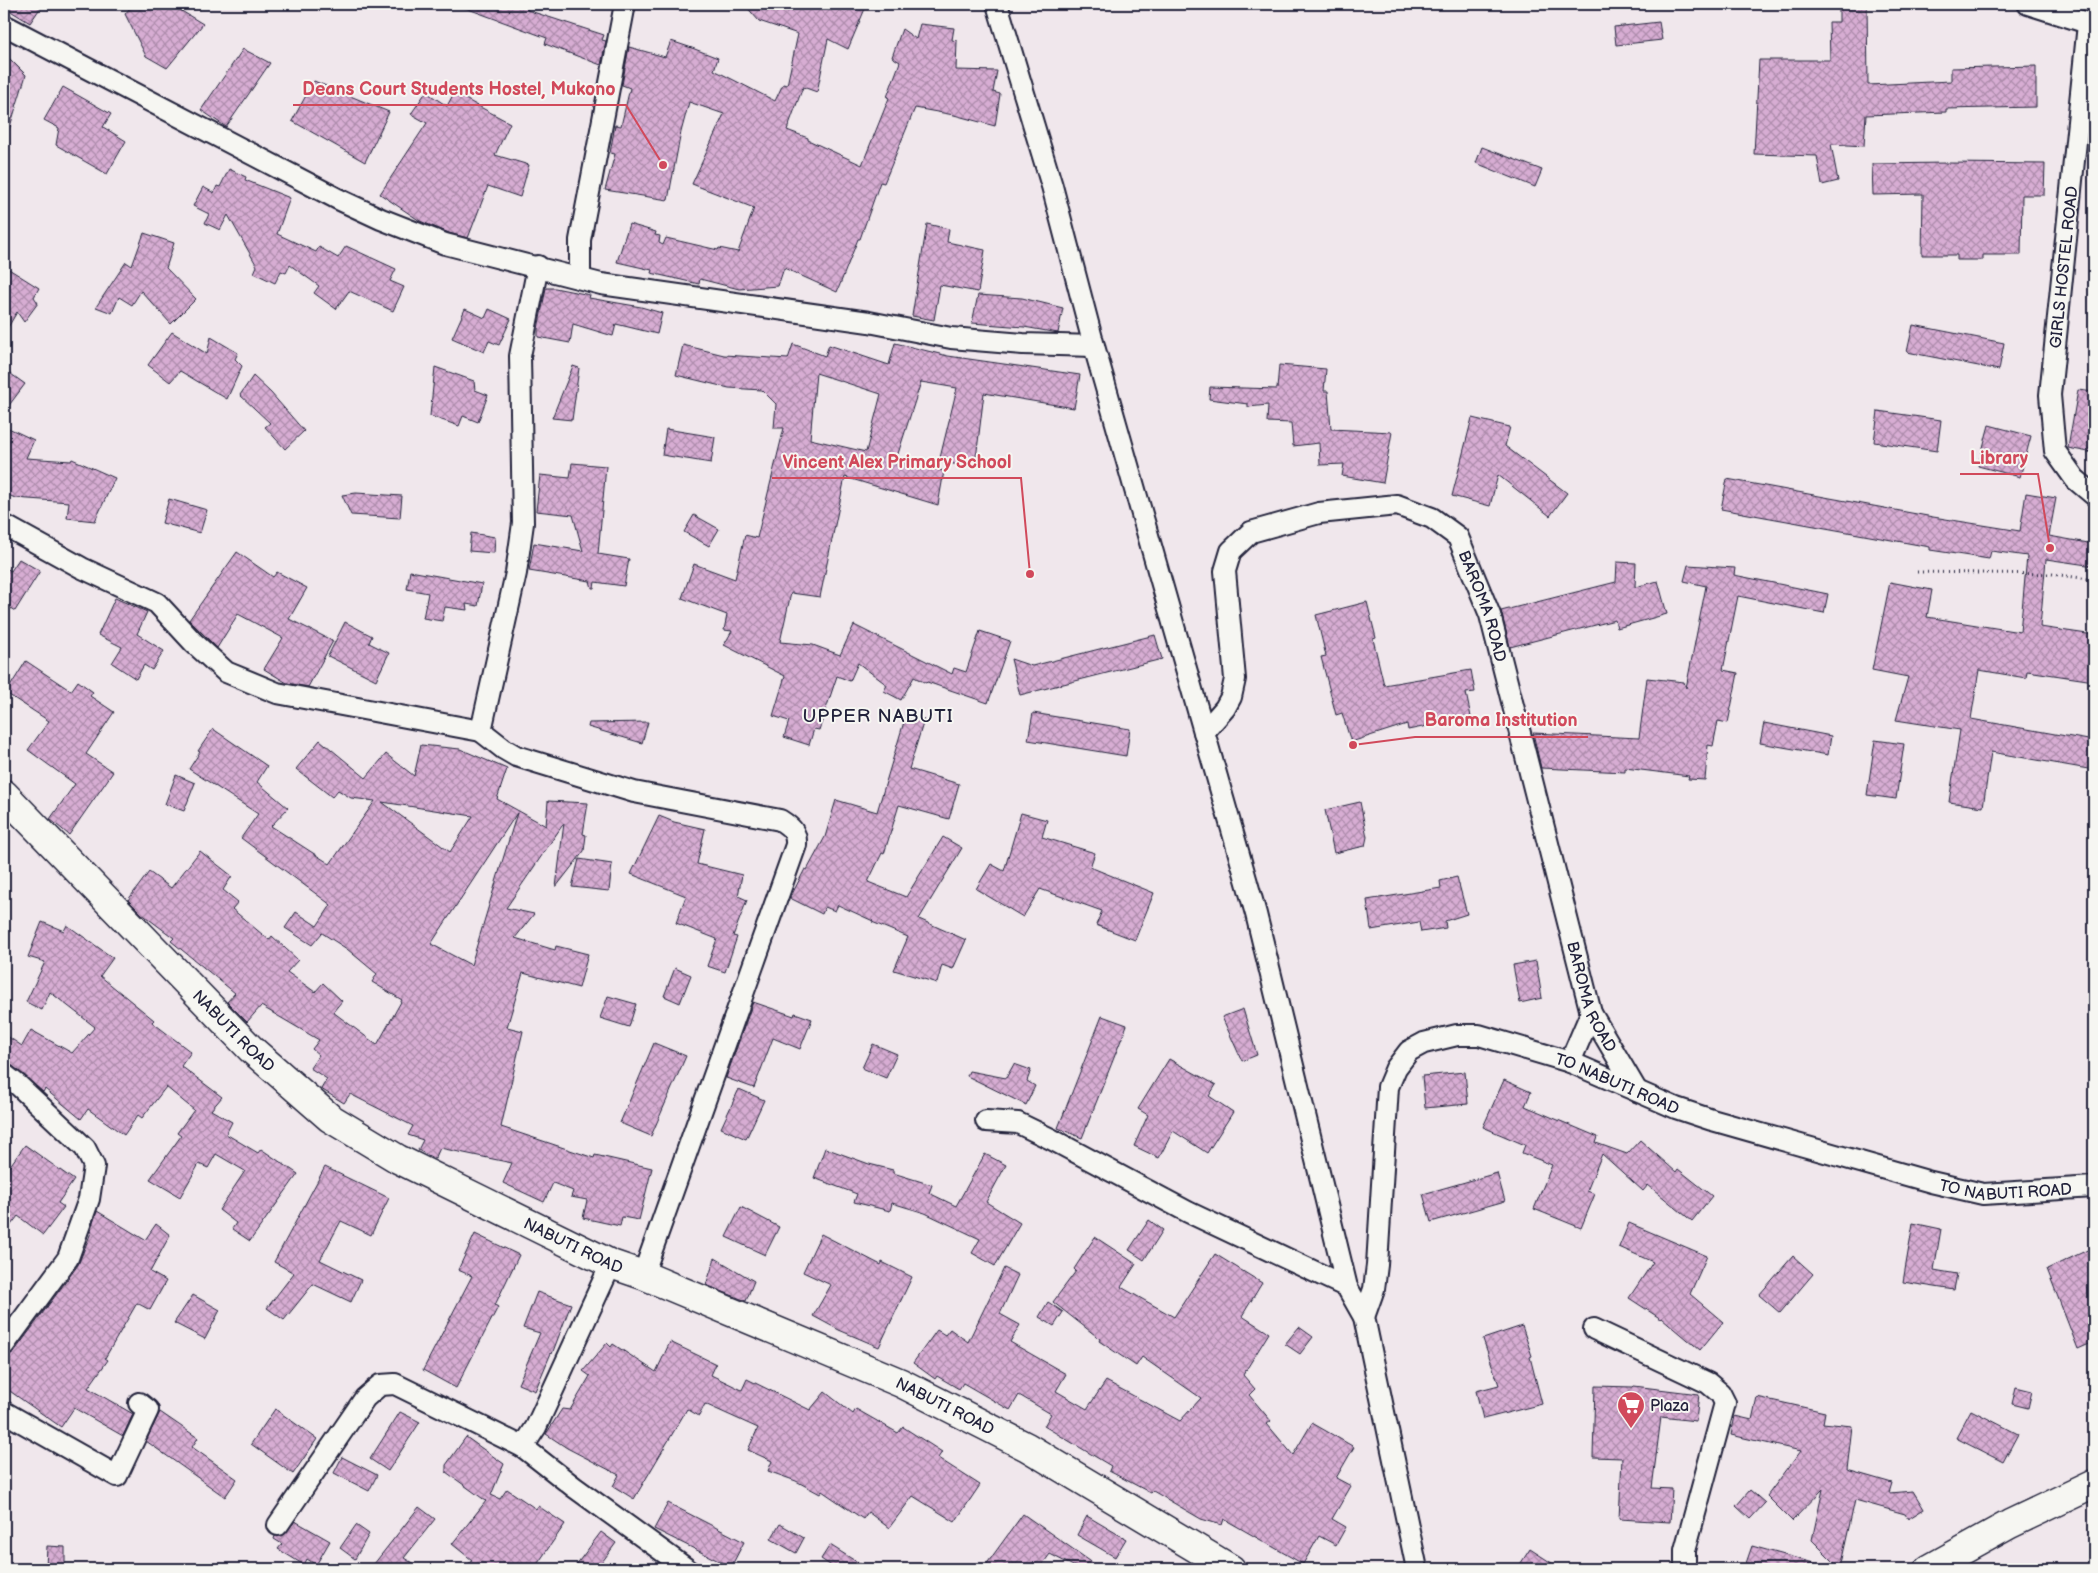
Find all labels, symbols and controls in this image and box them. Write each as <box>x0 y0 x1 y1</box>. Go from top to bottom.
callout: Deans Court Students Hostel, Mukono <box>293 72 626 105</box>
text: Deans Court Students Hostel, Mukono <box>302 79 616 100</box>
street label: GIRLS HOSTEL ROAD <box>2047 185 2082 349</box>
callout: Library <box>1960 441 2038 474</box>
callout: Vincent Alex Primary School <box>772 445 1021 478</box>
text: Library <box>1970 448 2029 469</box>
text: Vincent Alex Primary School <box>782 452 1012 473</box>
street label: BAROMA ROAD <box>1454 548 1510 664</box>
callout: Baroma Institution <box>1415 704 1588 737</box>
district label: UPPER NABUTI <box>802 705 954 728</box>
text: Baroma Institution <box>1425 710 1577 731</box>
street label: BAROMA ROAD <box>1562 940 1620 1056</box>
street label: NABUTI ROAD <box>188 987 278 1076</box>
street label: TO NABUTI ROAD <box>1553 1050 1682 1119</box>
street label: TO NABUTI ROAD <box>1937 1176 2072 1205</box>
street label: NABUTI ROAD <box>520 1214 625 1278</box>
street label: NABUTI ROAD <box>892 1374 997 1440</box>
supermarket icon: Plaza <box>1616 1390 1646 1429</box>
place label: Plaza <box>1650 1397 1689 1416</box>

